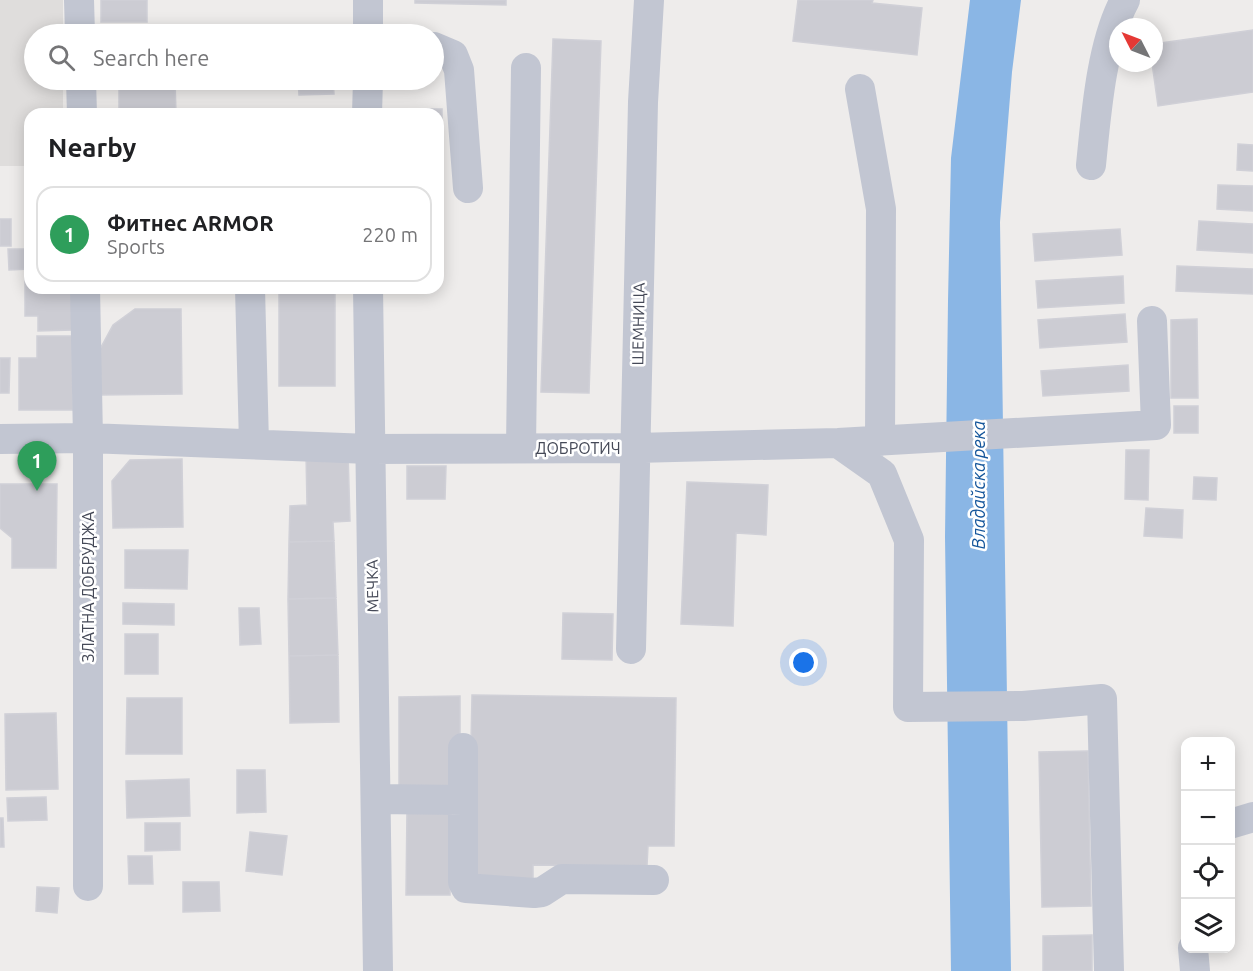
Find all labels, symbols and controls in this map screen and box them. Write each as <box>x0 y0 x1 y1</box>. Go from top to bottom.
north arrow <box>1109 18 1163 72</box>
search box <box>24 24 444 90</box>
icon: search <box>45 41 78 74</box>
text: Search here <box>93 45 209 70</box>
text: Nearby <box>48 133 136 162</box>
text: Фитнес ARMOR <box>107 210 274 235</box>
text: 1 <box>64 223 75 246</box>
text: 220 m <box>362 223 418 246</box>
text: Sports <box>107 235 165 258</box>
street label: ШЕМНИЦА <box>628 282 648 366</box>
water label: Владайска река <box>968 421 988 549</box>
street label: ДОБРОТИЧ <box>535 439 621 457</box>
pin: 1 <box>18 442 57 491</box>
street label: ЗЛАТНА ДОБРУДЖА <box>79 511 97 663</box>
street label: МЕЧКА <box>363 559 381 613</box>
your location <box>789 648 818 677</box>
map controls <box>1181 737 1235 953</box>
button: + <box>1181 737 1235 791</box>
button: − <box>1181 791 1235 845</box>
button: locate <box>1181 845 1235 899</box>
button: layers <box>1181 899 1235 953</box>

